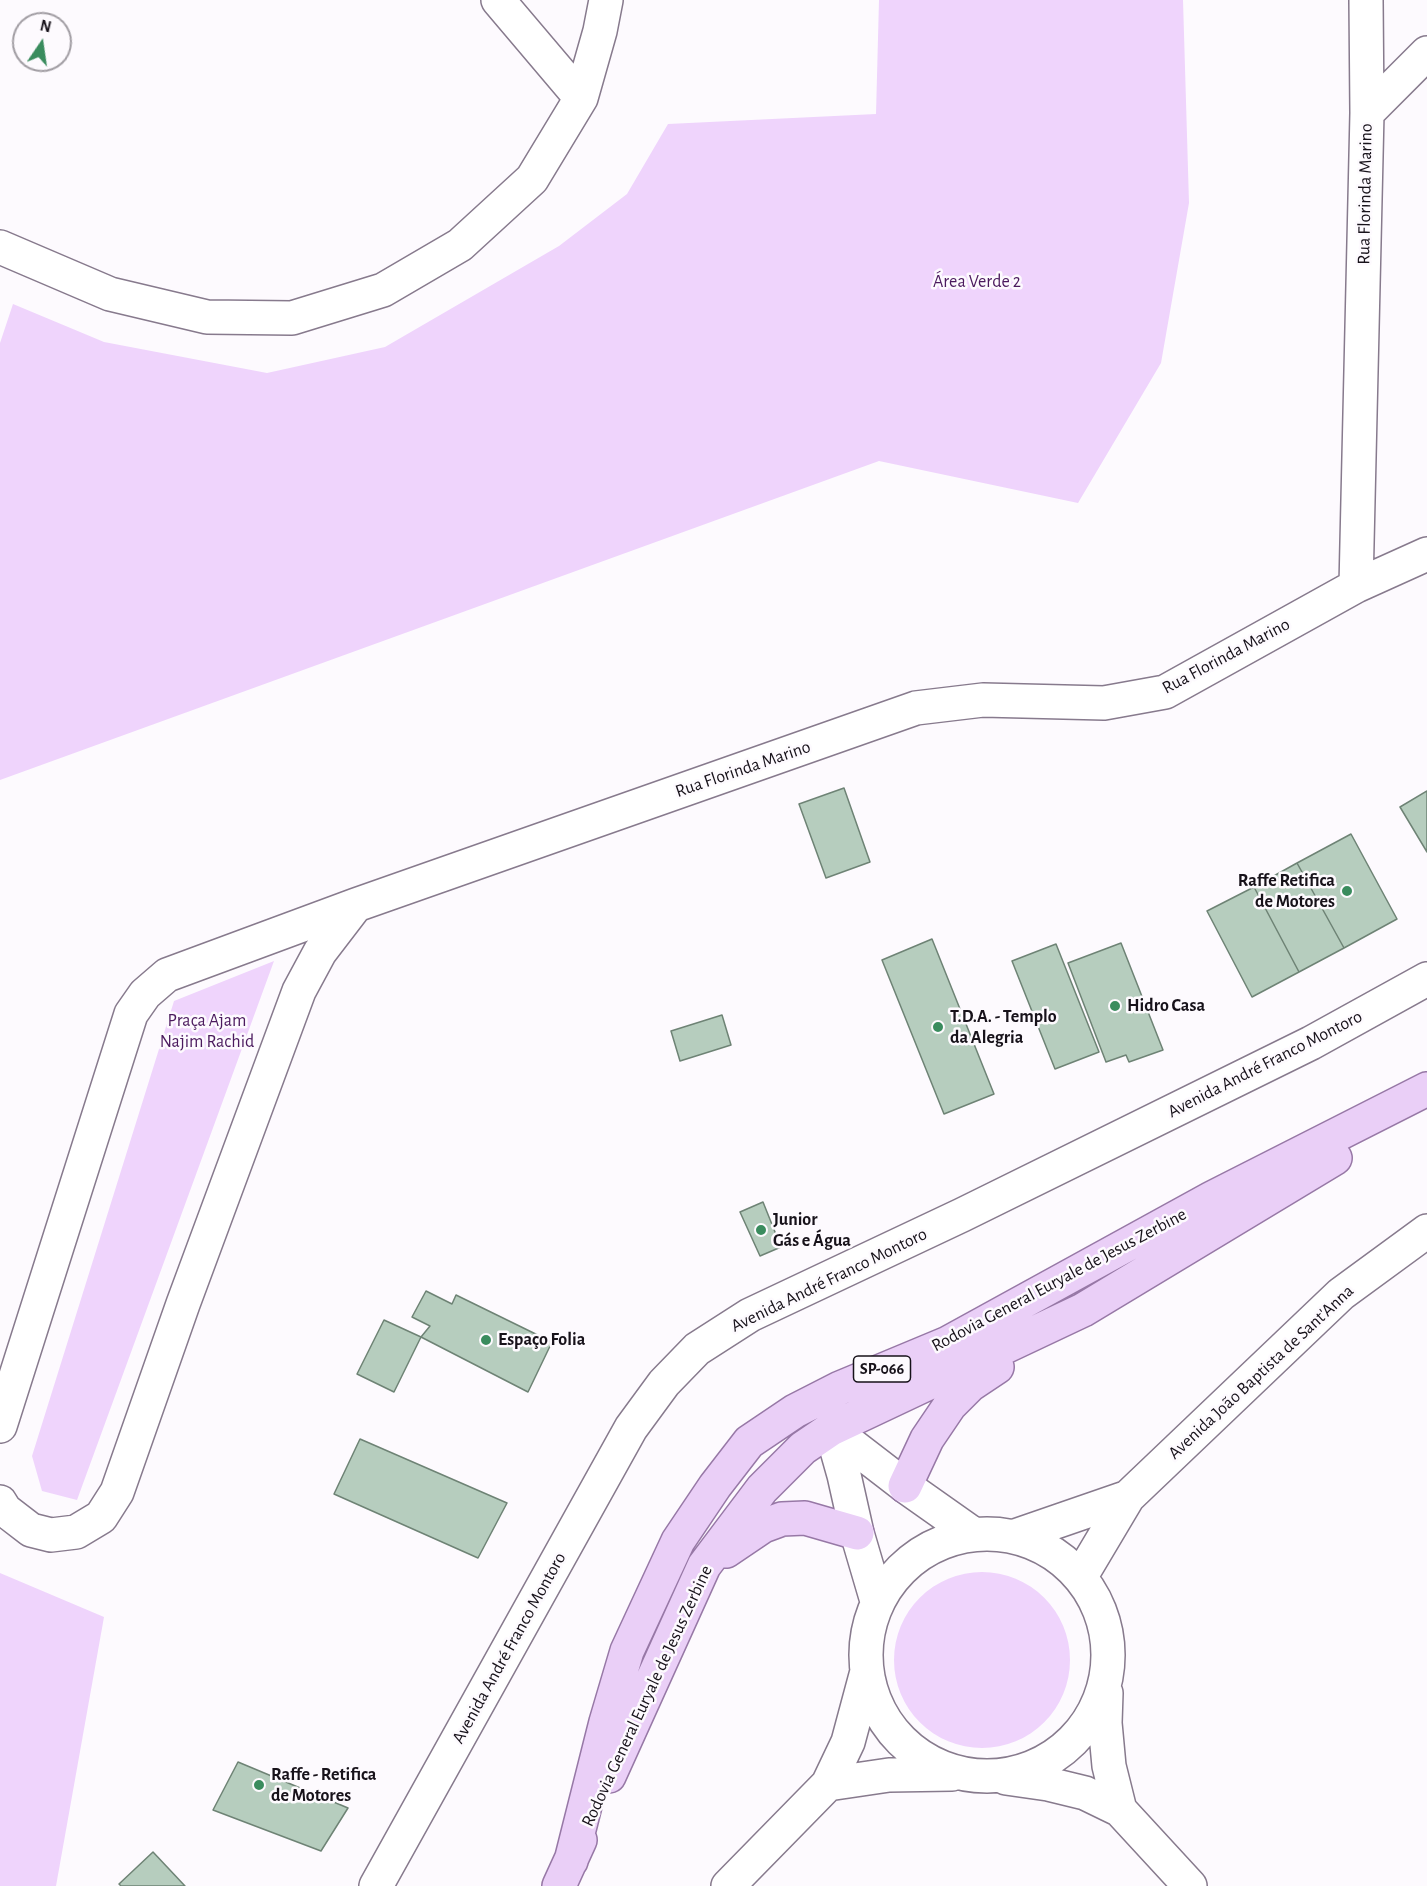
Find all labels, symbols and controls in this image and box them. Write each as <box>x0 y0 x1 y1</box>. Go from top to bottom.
north arrow <box>12 12 72 72</box>
text: N <box>38 17 53 35</box>
street label: Rua Florinda Marino <box>1353 123 1377 265</box>
park label: Área Verde 2 <box>933 271 1021 293</box>
street label: Rua Florinda Marino <box>1158 613 1294 699</box>
street label: Rua Florinda Marino <box>673 736 813 802</box>
place label: Raffe Retifica de Motores <box>1238 870 1335 912</box>
marker: Raffe Retifica de Motores <box>1340 884 1354 898</box>
place label: Hidro Casa <box>1127 995 1205 1017</box>
marker: Hidro Casa <box>1108 999 1122 1013</box>
street label: Avenida André Franco Montoro <box>1164 1005 1366 1123</box>
place label: T.D.A. - Templo da Alegria <box>950 1006 1057 1048</box>
park label: Praça Ajam Najim Rachid <box>160 1010 254 1052</box>
marker: T.D.A. - Templo da Alegria <box>931 1020 945 1034</box>
street label: Rodovia General Euryale de Jesus Zerbine <box>928 1203 1190 1357</box>
place label: Junior Gás e Água <box>773 1209 851 1252</box>
street label: Avenida André Franco Montoro <box>727 1223 931 1337</box>
marker: Junior Gás e Água <box>754 1223 768 1237</box>
street label: Avenida João Baptista de Sant'Anna <box>1164 1280 1358 1464</box>
place label: Espaço Folia <box>498 1329 585 1351</box>
marker: Espaço Folia <box>479 1333 493 1347</box>
road number: SP-066 <box>854 1356 910 1382</box>
street label: Avenida André Franco Montoro <box>447 1549 571 1747</box>
street label: Rodovia General Euryale de Jesus Zerbine <box>577 1562 717 1830</box>
place label: Raffe - Retifica de Motores <box>271 1764 376 1806</box>
marker: Raffe - Retifica de Motores <box>252 1778 266 1792</box>

